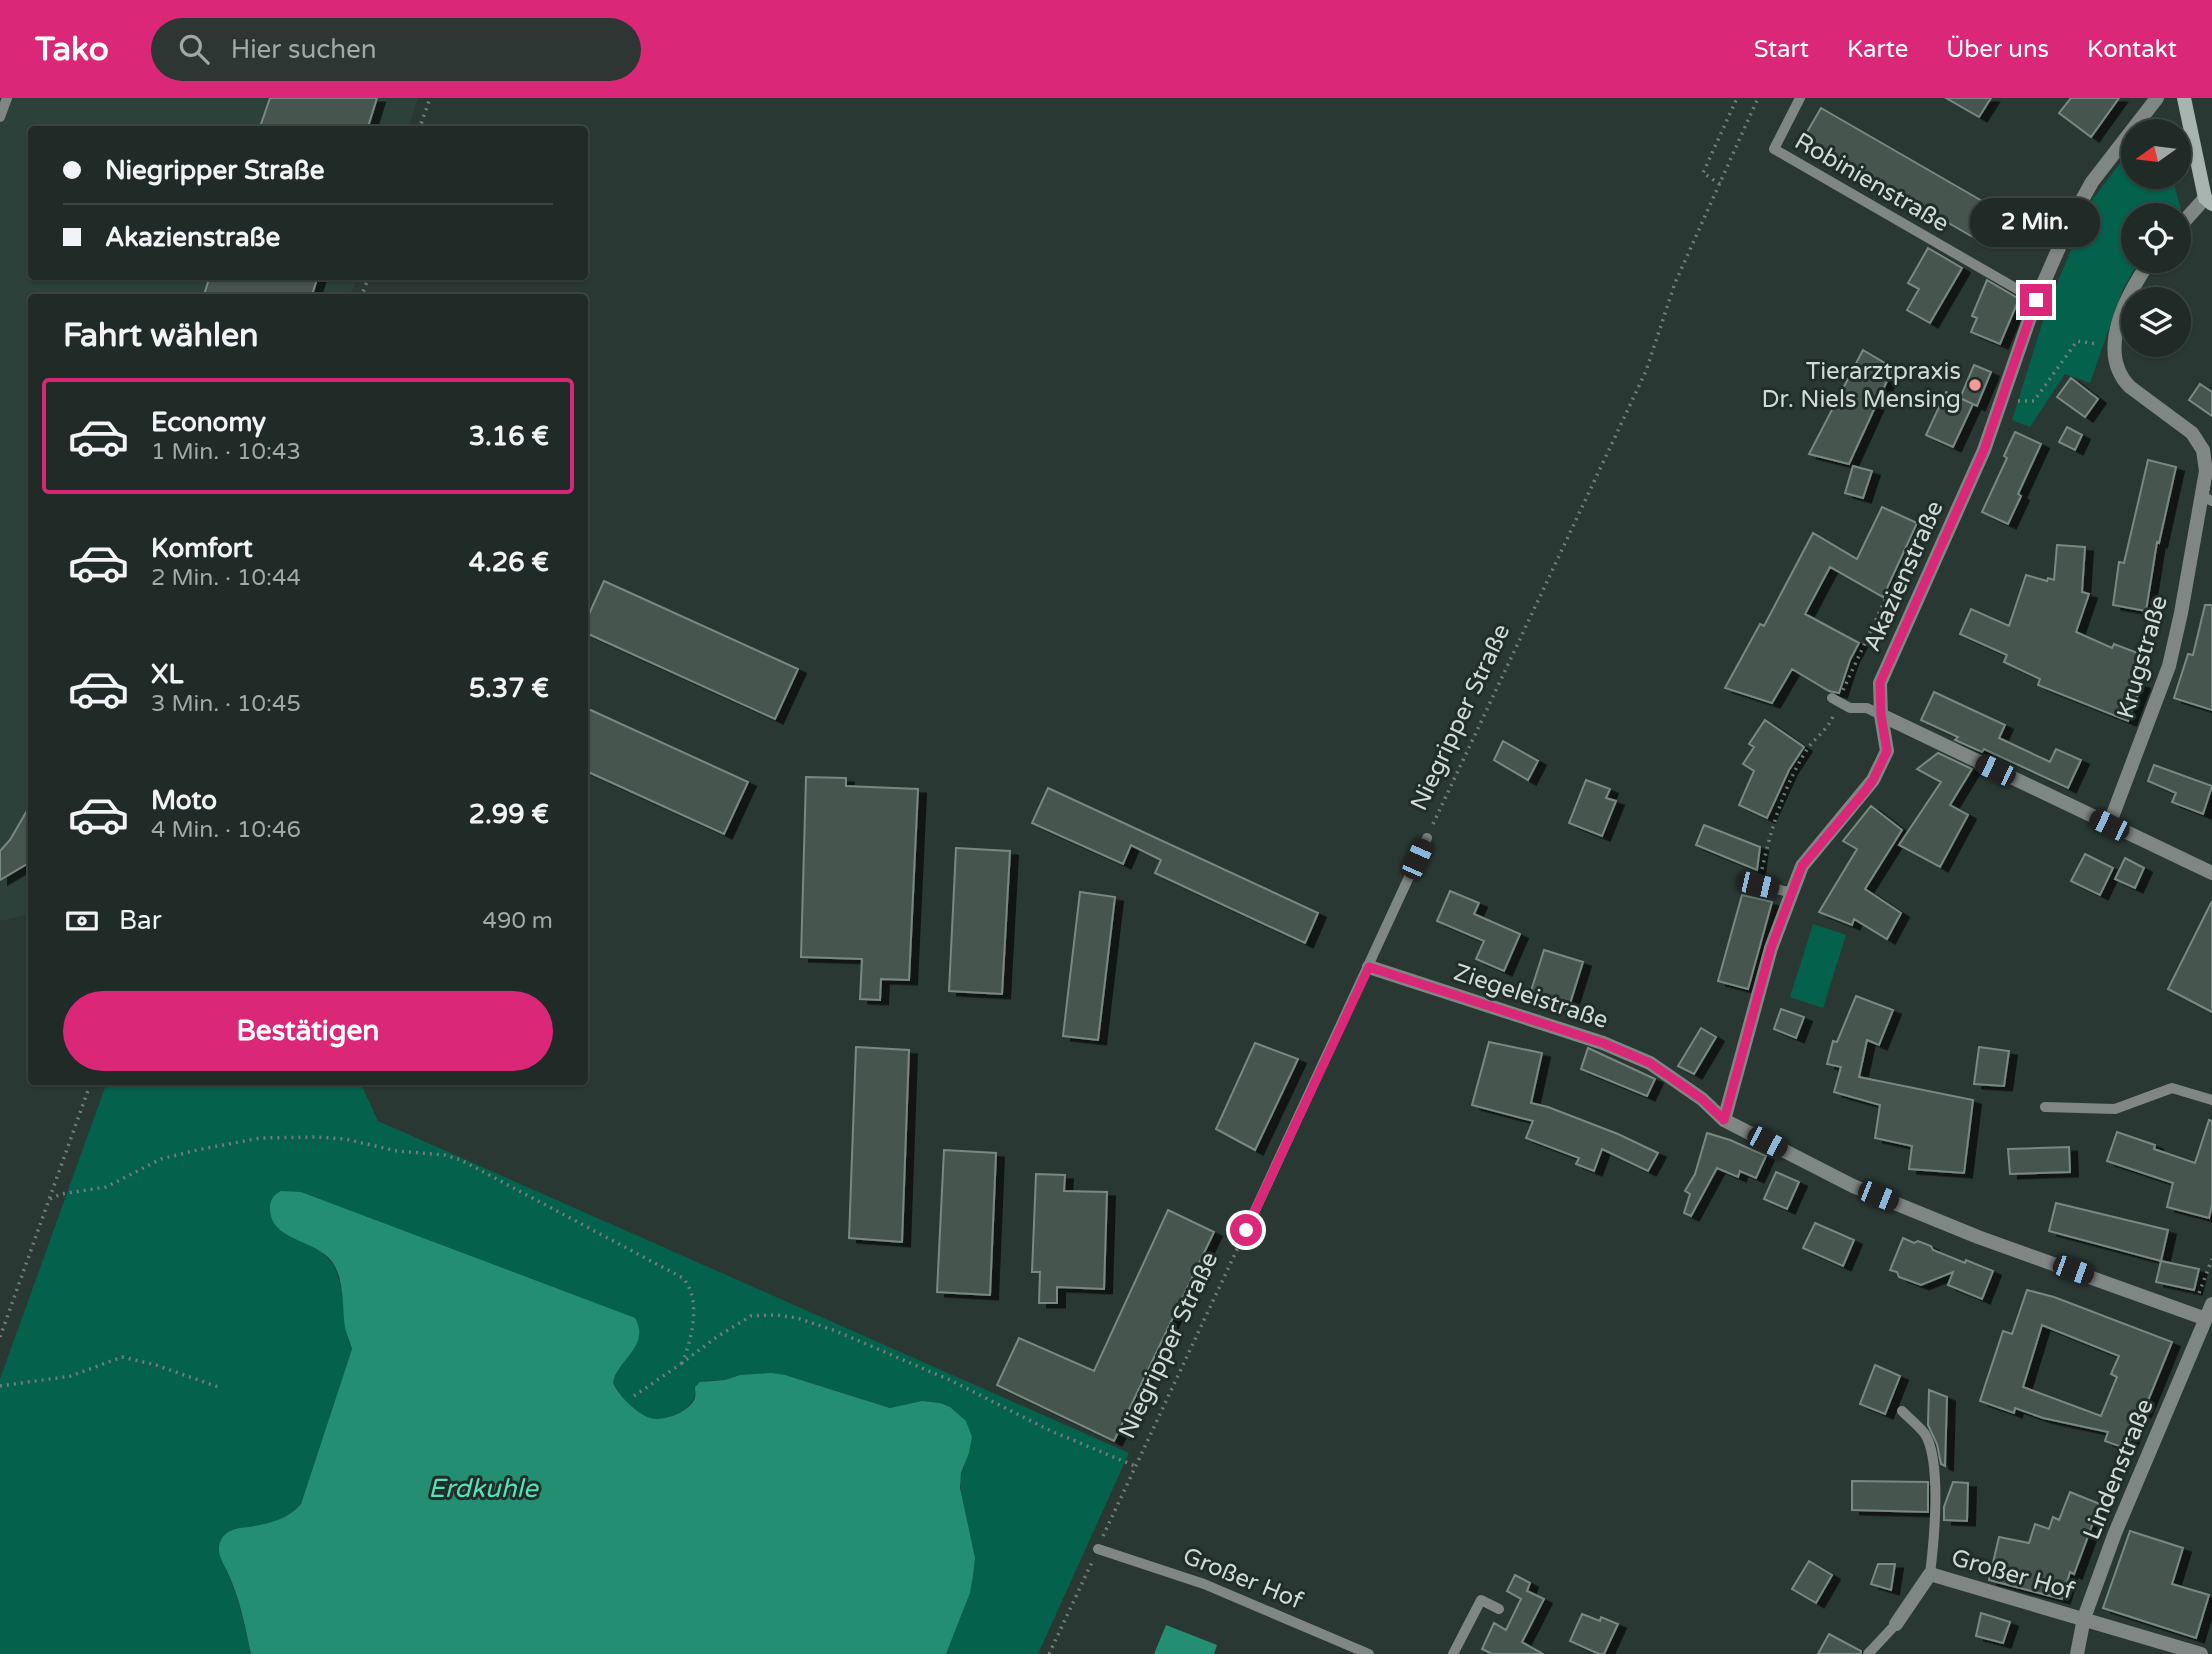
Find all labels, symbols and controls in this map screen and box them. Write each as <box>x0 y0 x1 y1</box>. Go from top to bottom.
search box <box>151 18 641 81</box>
text: Tako <box>35 30 109 69</box>
icon: search <box>175 30 213 68</box>
text: Hier suchen <box>231 34 377 65</box>
text: Start <box>1754 35 1809 64</box>
text: Karte <box>1847 35 1908 64</box>
text: Über uns <box>1946 35 2049 64</box>
text: Kontakt <box>2087 35 2177 64</box>
north arrow <box>2121 119 2191 189</box>
map controls <box>2121 119 2191 357</box>
street label: Robinienstraße <box>1790 127 1954 238</box>
text: Niegripper Straße <box>105 155 324 186</box>
callout: 2 Min. <box>1971 198 2101 248</box>
button: locate <box>2121 203 2191 273</box>
text: 2 Min. <box>2001 208 2069 236</box>
text: Akazienstraße <box>105 222 280 253</box>
route end <box>2020 284 2052 316</box>
button: layers <box>2121 287 2191 357</box>
text: Fahrt wählen <box>63 317 259 355</box>
place label: Tierarztpraxis Dr. Niels Mensing <box>1762 357 1961 414</box>
marker: Tierarztpraxis Dr. Niels Mensing <box>1967 377 1983 393</box>
icon: car <box>67 405 130 468</box>
text: Economy <box>151 407 266 438</box>
text: 3.16 € <box>469 421 549 452</box>
text: 1 Min. · 10:43 <box>151 438 301 466</box>
street label: Akazienstraße <box>1857 496 1950 656</box>
icon: car <box>67 531 130 594</box>
text: Komfort <box>151 533 253 564</box>
text: 4.26 € <box>469 547 549 578</box>
text: 2 Min. · 10:44 <box>151 564 301 592</box>
street label: Krugstraße <box>2111 592 2174 722</box>
street label: Niegripper Straße <box>1405 619 1516 815</box>
icon: car <box>67 657 130 720</box>
text: XL <box>151 659 183 690</box>
text: 5.37 € <box>469 673 549 704</box>
text: 3 Min. · 10:45 <box>151 690 301 718</box>
car <box>1972 751 2019 789</box>
icon: car <box>67 783 130 846</box>
text: Moto <box>151 785 217 816</box>
text: 2.99 € <box>469 799 549 830</box>
car <box>2086 806 2133 844</box>
text: 4 Min. · 10:46 <box>151 816 301 844</box>
car <box>1399 836 1436 882</box>
car <box>1736 870 1781 900</box>
icon: cash <box>63 902 101 940</box>
text: Bar <box>119 905 162 936</box>
text: 490 m <box>483 907 553 935</box>
street label: Ziegeleistraße <box>1450 958 1612 1035</box>
button: Bestätigen <box>63 991 553 1071</box>
car <box>1744 1123 1791 1161</box>
car <box>1855 1178 1902 1214</box>
route start <box>1230 1214 1262 1246</box>
street label: Niegripper Straße <box>1113 1247 1224 1443</box>
car <box>2050 1253 2097 1287</box>
street label: Lindenstraße <box>2077 1395 2160 1544</box>
water label: Erdkuhle <box>428 1473 539 1504</box>
street label: Großer Hof <box>1179 1541 1308 1616</box>
street label: Großer Hof <box>1948 1543 2079 1606</box>

